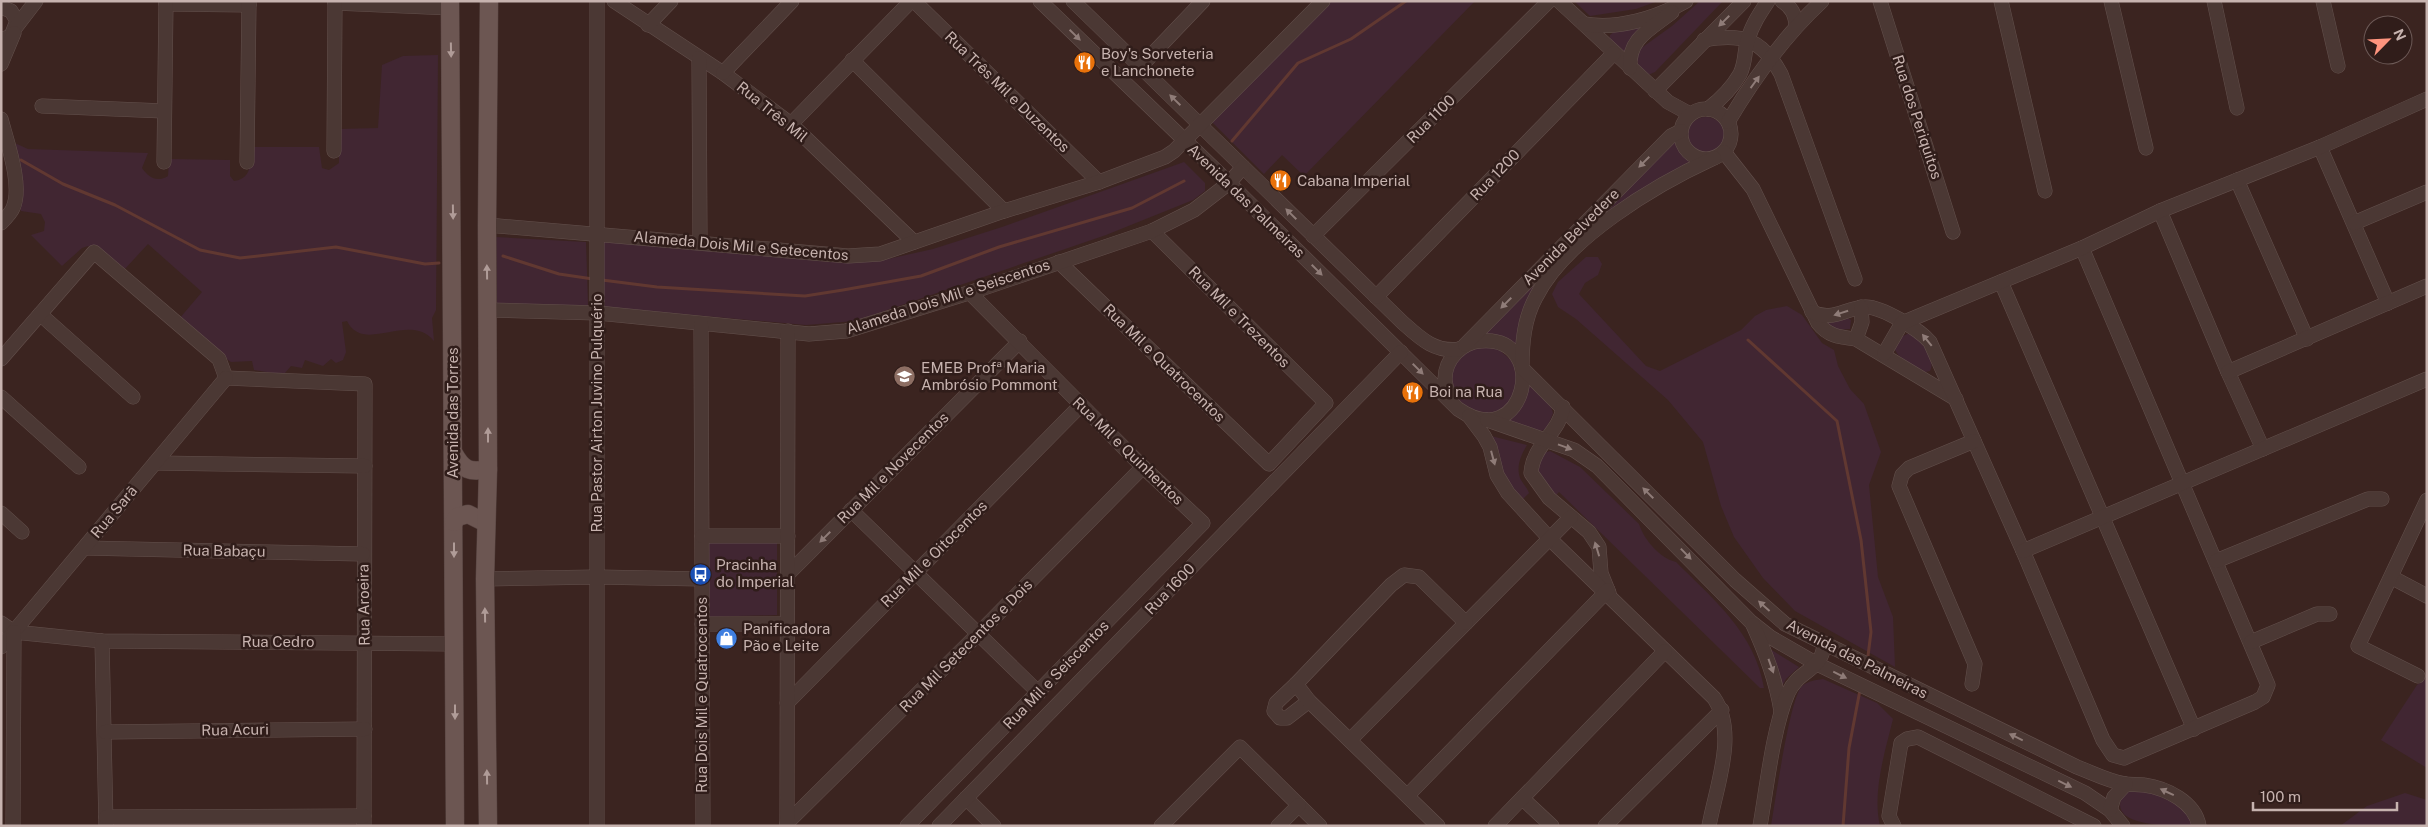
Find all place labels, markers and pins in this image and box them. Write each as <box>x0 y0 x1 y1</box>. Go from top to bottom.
place label: Boy's Sorveteria e Lanchonete <box>1101 45 1214 79</box>
restaurant icon: Boy's Sorveteria e Lanchonete <box>1073 51 1097 75</box>
restaurant icon: Cabana Imperial <box>1269 169 1293 193</box>
place label: Cabana Imperial <box>1297 172 1410 189</box>
place label: EMEB Profª Maria Ambrósio Pommont <box>921 359 1058 393</box>
school or university icon: EMEB Profª Maria Ambrósio Pommont <box>893 365 917 389</box>
restaurant icon: Boi na Rua <box>1401 380 1425 404</box>
place label: Boi na Rua <box>1429 383 1503 400</box>
place label: Pracinha do Imperial <box>716 556 794 590</box>
bus stop icon: Pracinha do Imperial <box>688 562 712 586</box>
place label: Panificadora Pão e Leite <box>743 620 830 654</box>
shop icon: Panificadora Pão e Leite <box>715 626 739 650</box>

